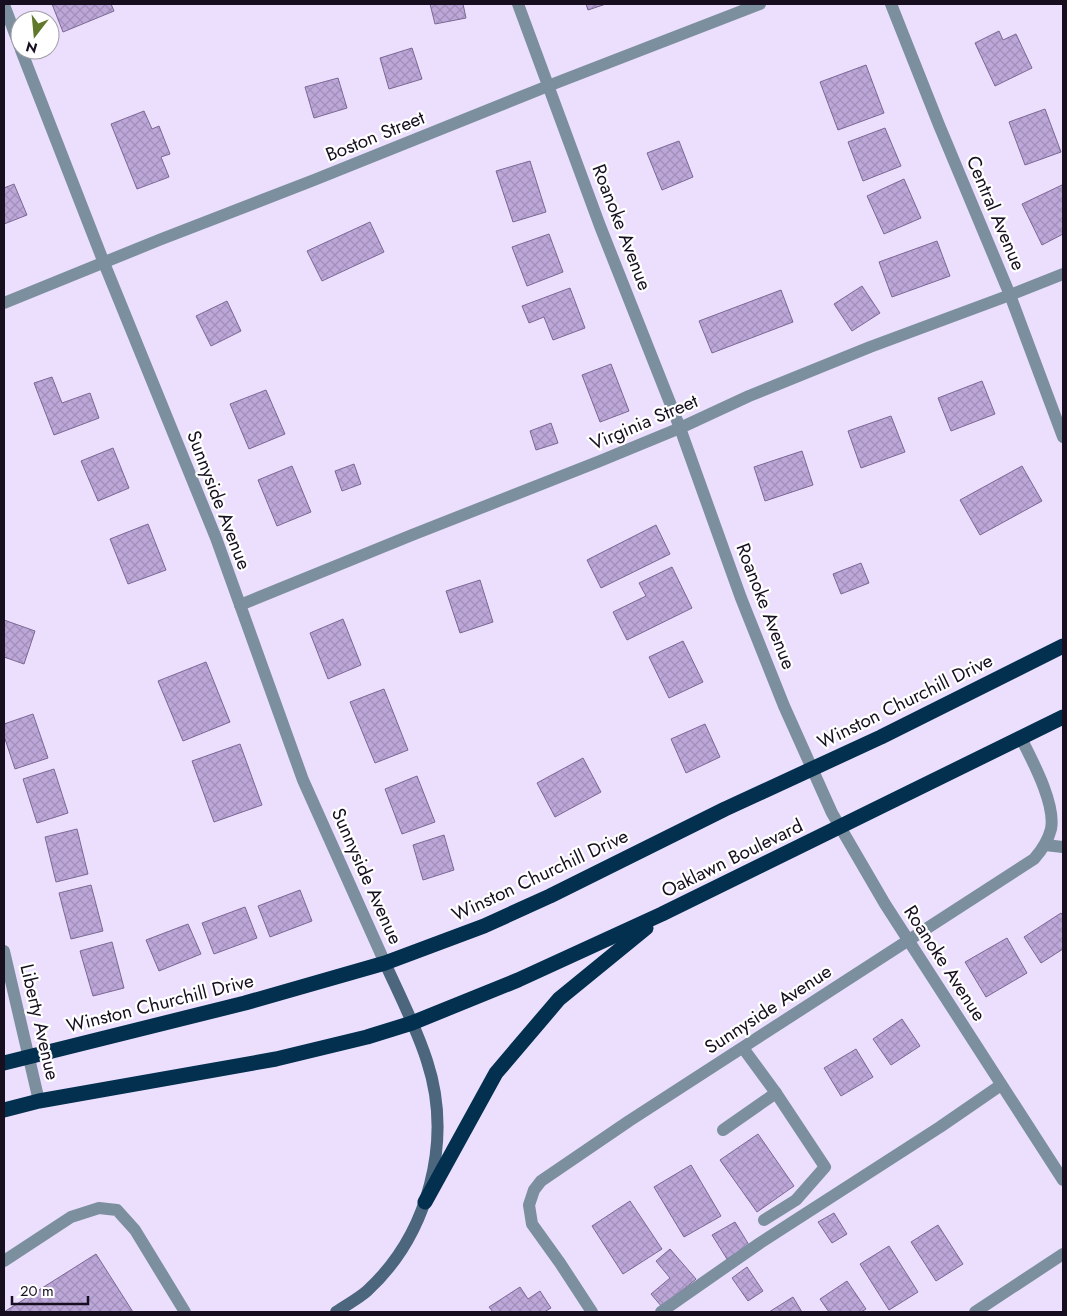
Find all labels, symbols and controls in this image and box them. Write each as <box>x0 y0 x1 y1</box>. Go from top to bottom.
north arrow <box>10 10 60 60</box>
text: N <box>23 36 40 59</box>
street label: Boston Street <box>321 104 429 168</box>
street label: Central Avenue <box>960 151 1032 275</box>
street label: Roanoke Avenue <box>586 160 659 294</box>
street label: Virginia Street <box>586 387 702 457</box>
street label: Sunnyside Avenue <box>180 427 258 574</box>
street label: Roanoke Avenue <box>730 539 803 673</box>
street label: Winston Churchill Drive <box>813 647 997 755</box>
street label: Sunnyside Avenue <box>325 803 409 949</box>
street label: Oaklawn Boulevard <box>657 812 807 904</box>
street label: Winston Churchill Drive <box>447 822 633 928</box>
street label: Roanoke Avenue <box>897 900 993 1026</box>
street label: Sunnyside Avenue <box>699 958 837 1060</box>
street label: Liberty Avenue <box>14 961 67 1083</box>
street label: Winston Churchill Drive <box>64 967 257 1039</box>
scale bar <box>12 1274 89 1306</box>
text: 20 m <box>20 1280 54 1302</box>

